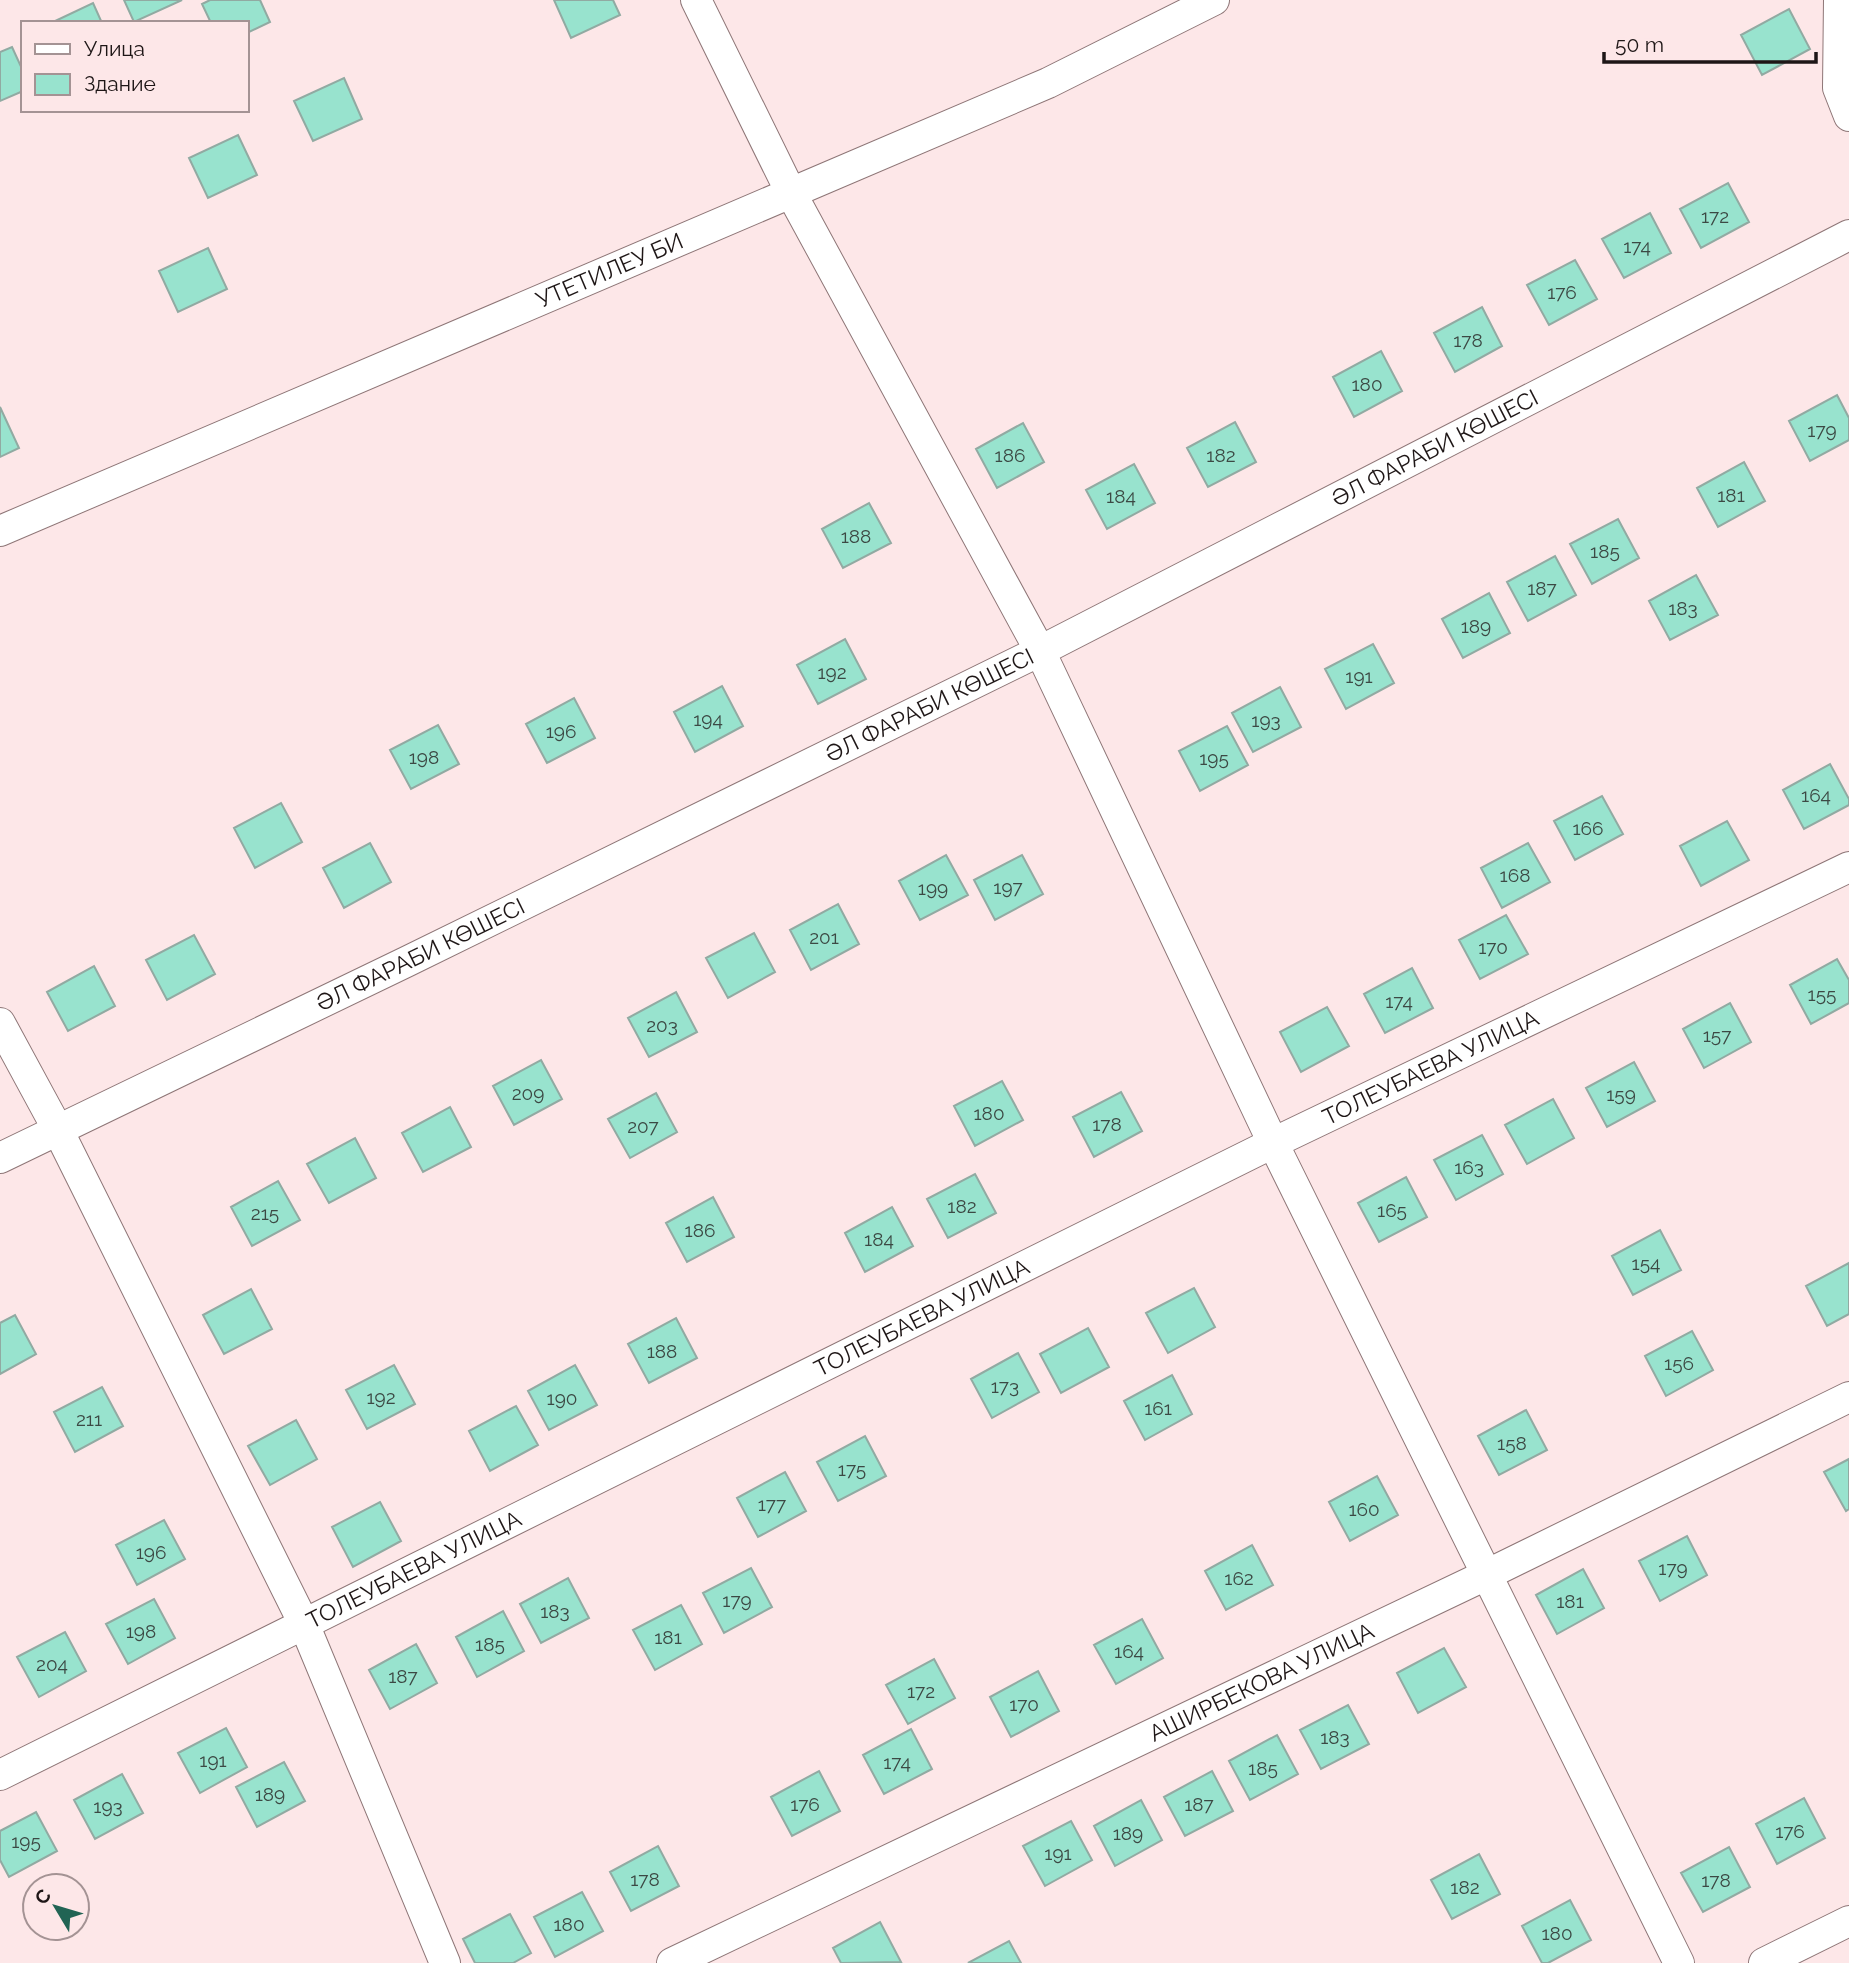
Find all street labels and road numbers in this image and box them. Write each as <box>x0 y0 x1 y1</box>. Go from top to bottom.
street label: УТЕТИЛЕУ БИ <box>532 227 687 313</box>
street label: ӘЛ ФАРАБИ КӨШЕСІ <box>1327 383 1542 512</box>
street label: ӘЛ ФАРАБИ КӨШЕСІ <box>821 642 1038 767</box>
street label: ӘЛ ФАРАБИ КӨШЕСІ <box>312 892 529 1016</box>
street label: ТОЛЕУБАЕВА УЛИЦА <box>1318 1004 1543 1130</box>
street label: ТОЛЕУБАЕВА УЛИЦА <box>810 1252 1034 1382</box>
street label: ТОЛЕУБАЕВА УЛИЦА <box>302 1504 526 1634</box>
street label: АШИРБЕКОВА УЛИЦА <box>1145 1616 1378 1747</box>

